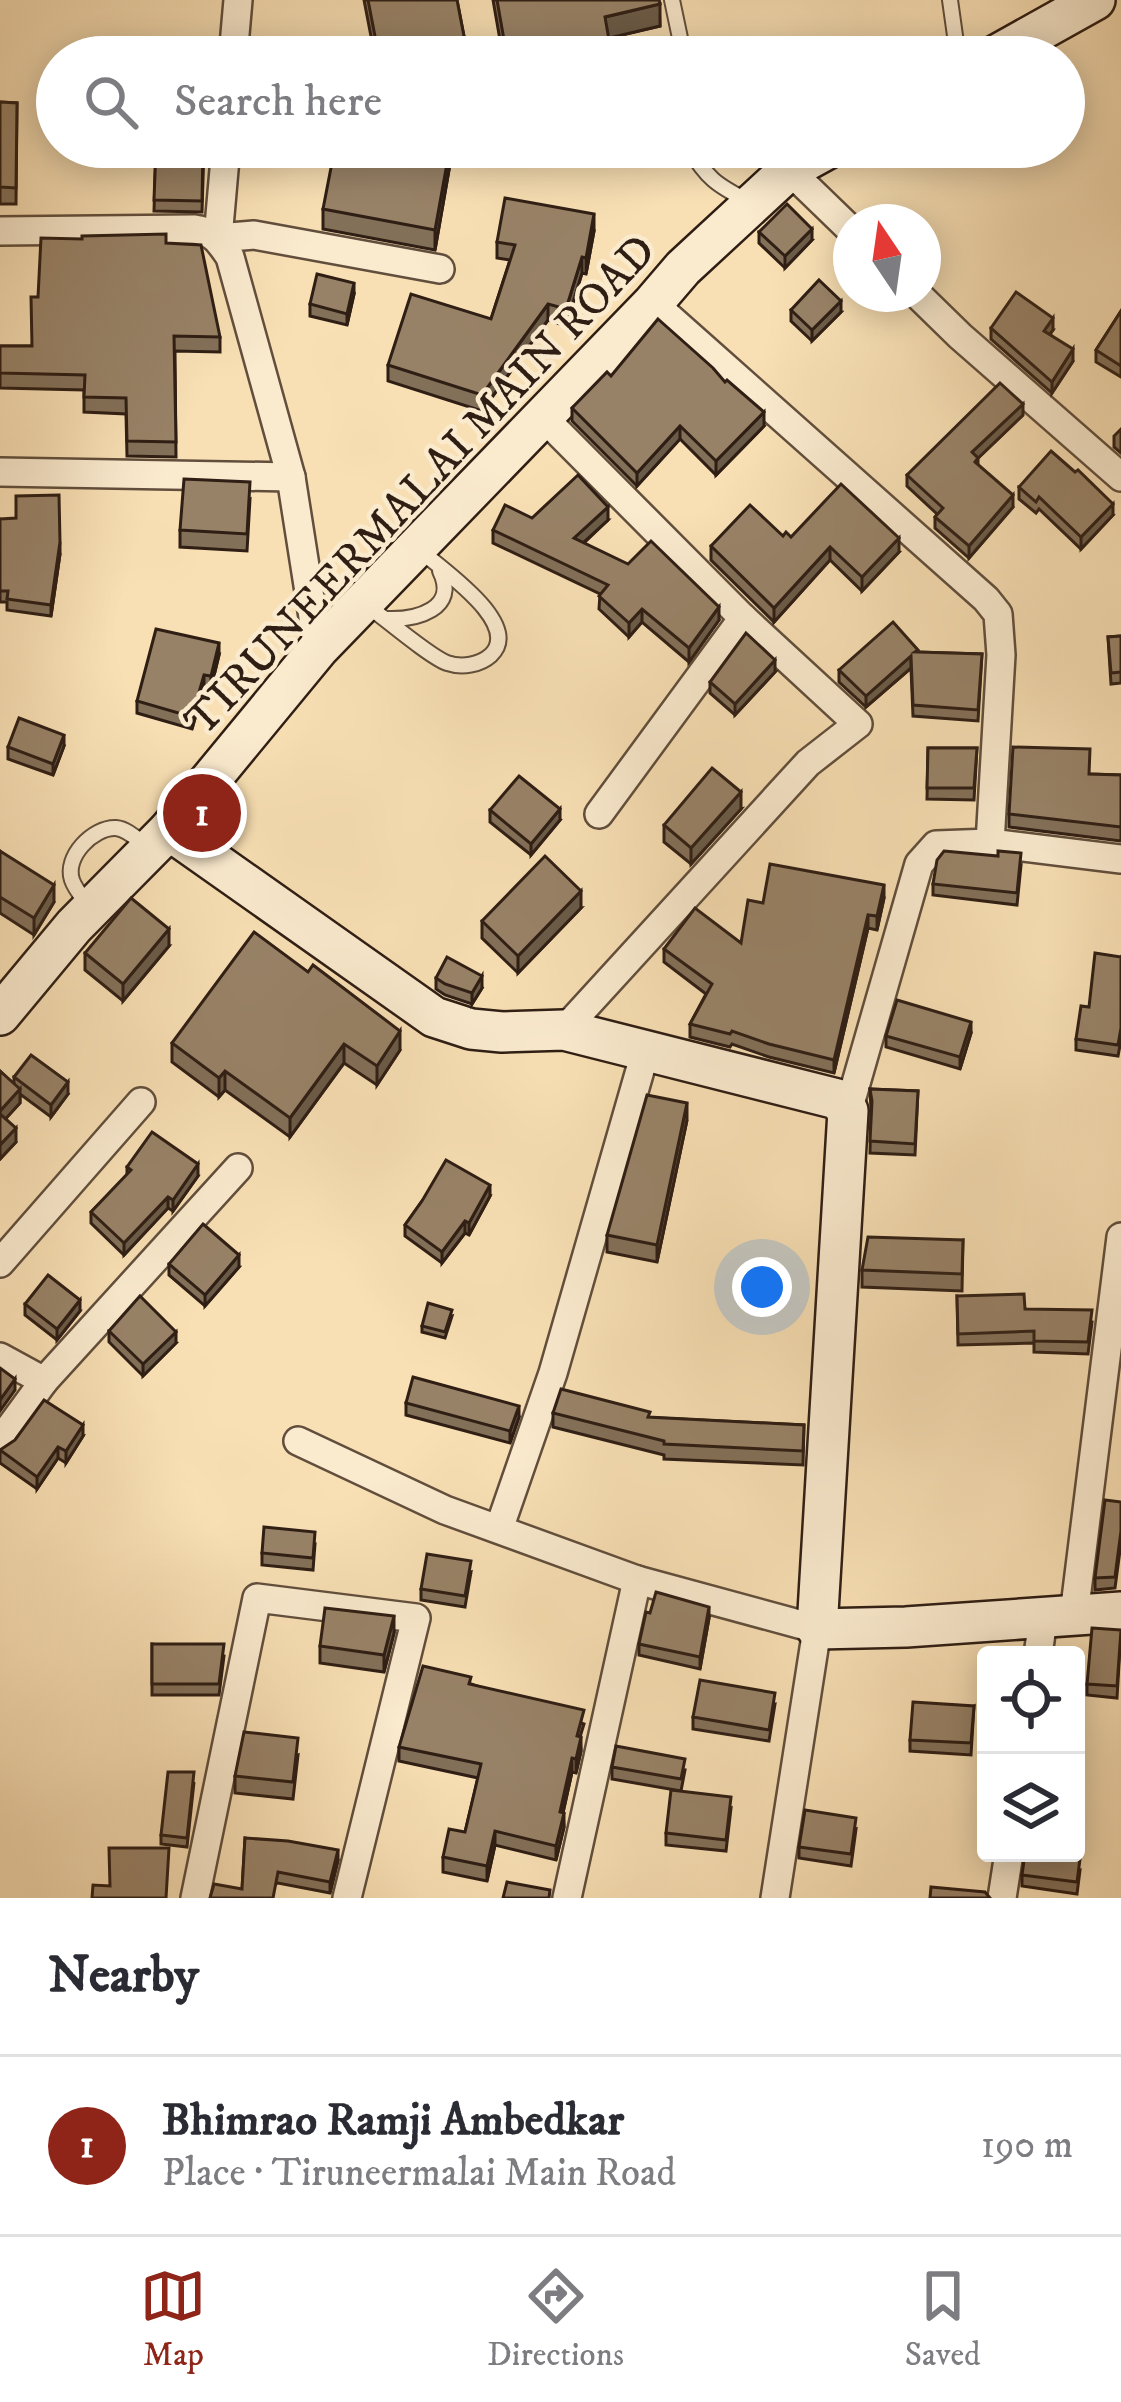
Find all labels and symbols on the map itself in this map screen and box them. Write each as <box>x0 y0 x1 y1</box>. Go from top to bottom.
north arrow <box>833 204 941 312</box>
street label: TIRUNEERMALAI MAIN ROAD <box>174 224 669 748</box>
pin: 1 <box>163 768 241 858</box>
your location <box>732 1257 792 1317</box>

